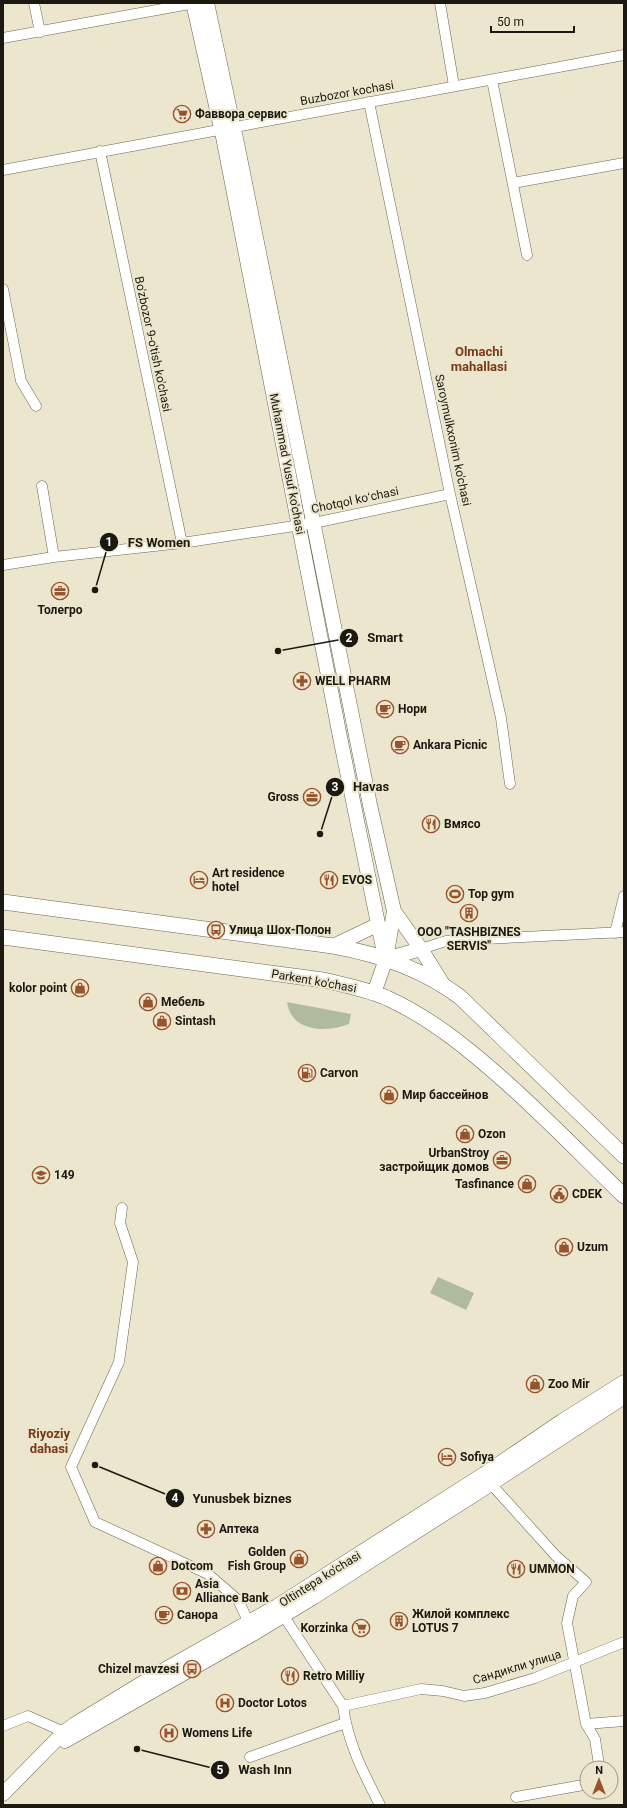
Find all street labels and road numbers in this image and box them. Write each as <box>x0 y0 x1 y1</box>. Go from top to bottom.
street label: Buzbozor kochasi <box>299 78 395 108</box>
street label: Bo'zbozor 9-o'tish ko'chasi <box>132 275 174 413</box>
street label: Saroymulkxonim ko'chasi <box>432 373 474 507</box>
street label: Muhammad Yusuf ko'chasi <box>266 392 308 536</box>
street label: Chotqol koʻchasi <box>310 484 400 516</box>
street label: Parkent ko'chasi <box>270 967 358 995</box>
street label: Oltintepa ko'chasi <box>277 1548 363 1610</box>
street label: Сандикли улица <box>471 1647 563 1687</box>

